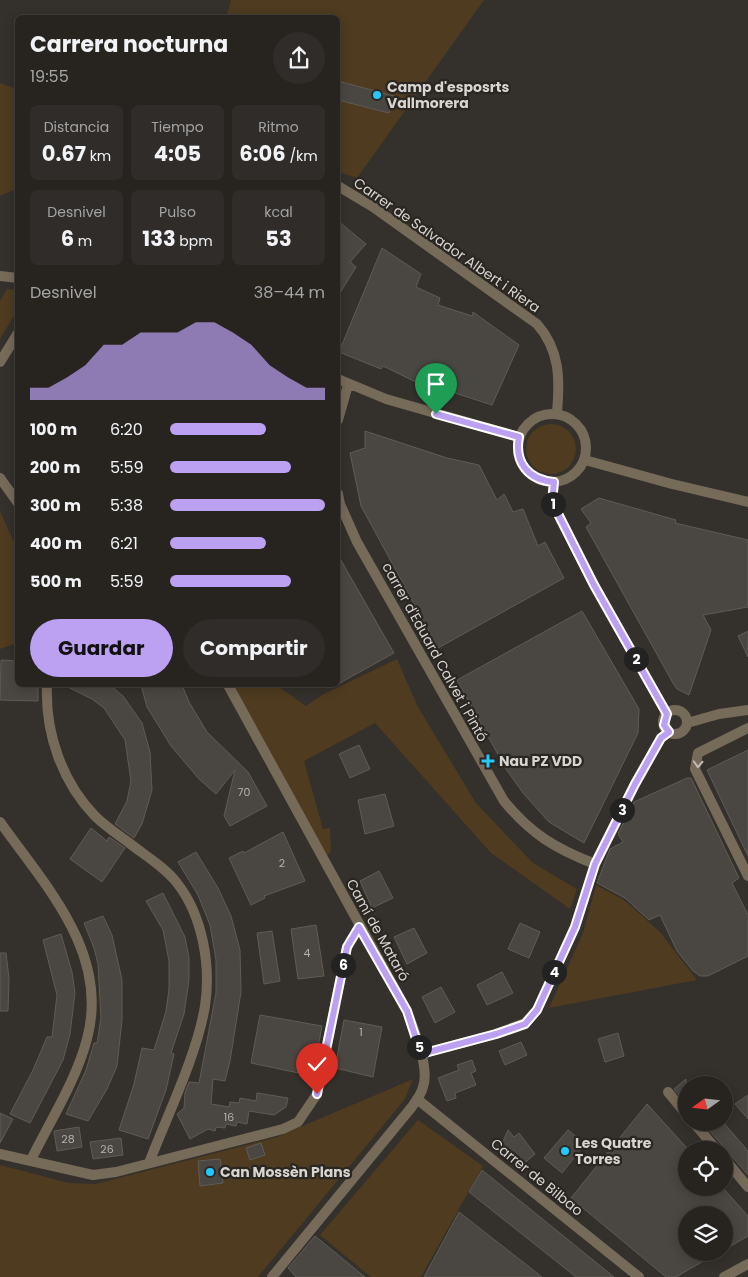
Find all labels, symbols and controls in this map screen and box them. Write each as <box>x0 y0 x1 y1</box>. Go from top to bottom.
text: Carrera nocturna <box>30 29 228 60</box>
button: share <box>273 32 325 84</box>
text: 19:55 <box>30 65 69 88</box>
place label: Camp d'esposrts Vallmorera <box>387 77 509 113</box>
marker: Camp d'esposrts Vallmorera <box>371 89 383 101</box>
text: Distancia <box>44 117 109 137</box>
text: Tiempo <box>151 117 204 137</box>
text: Ritmo <box>258 117 299 137</box>
text: 0.67 <box>42 139 86 168</box>
text: 4:05 <box>154 139 201 168</box>
text: 6:06 <box>239 139 286 168</box>
text: km <box>86 146 111 166</box>
text: /km <box>286 146 318 166</box>
street label: Carrer de Salvador Albert i Riera <box>350 173 544 317</box>
text: Desnivel <box>47 202 106 222</box>
text: Pulso <box>159 202 196 222</box>
text: kcal <box>264 202 293 222</box>
text: 6 <box>61 224 74 253</box>
text: 133 <box>142 224 176 253</box>
text: 53 <box>265 224 292 253</box>
text: m <box>74 231 92 251</box>
text: bpm <box>176 231 213 251</box>
text: Desnivel <box>30 281 97 304</box>
text: 38–44 m <box>254 281 325 304</box>
pin <box>415 363 457 414</box>
icon: arrive <box>422 370 450 398</box>
text: 100 m <box>30 418 77 441</box>
text: 6:20 <box>110 418 143 441</box>
text: 200 m <box>30 456 80 479</box>
text: 5:59 <box>110 456 144 479</box>
pin: 1 <box>540 492 566 516</box>
text: 300 m <box>30 494 81 517</box>
text: 5:38 <box>110 494 143 517</box>
text: 1 <box>551 494 556 514</box>
text: 400 m <box>30 532 82 555</box>
text: 6:21 <box>110 532 138 555</box>
street label: carrer d'Eduard Calvet i Pintó <box>377 559 493 745</box>
text: 500 m <box>30 570 82 593</box>
text: 5:59 <box>110 570 144 593</box>
button: Guardar <box>30 619 173 677</box>
button: Compartir <box>183 619 325 677</box>
pin: 2 <box>624 646 648 672</box>
text: 2 <box>633 649 641 669</box>
place label: Nau PZ VDD <box>499 751 582 771</box>
marker: Nau PZ VDD <box>481 754 495 768</box>
one-way arrow <box>692 760 703 768</box>
house number: 70 <box>238 784 251 800</box>
pin: 3 <box>610 798 634 822</box>
text: 3 <box>618 800 627 820</box>
house number: 2 <box>279 855 285 871</box>
street label: Camí de Mataró <box>342 875 414 985</box>
house number: 4 <box>304 945 311 961</box>
pin: 6 <box>330 952 356 978</box>
text: 6 <box>339 955 348 975</box>
pin: 4 <box>542 960 566 984</box>
text: 4 <box>550 962 559 982</box>
house number: 1 <box>359 1024 363 1040</box>
pin: 5 <box>406 1034 432 1060</box>
text: 5 <box>415 1037 424 1057</box>
pin <box>296 1043 338 1094</box>
icon: check <box>303 1050 331 1078</box>
north arrow <box>678 1076 732 1131</box>
map controls <box>678 1076 733 1261</box>
house number: 16 <box>224 1109 234 1125</box>
house number: 28 <box>61 1131 75 1147</box>
street label: Carrer de Bilbao <box>487 1133 587 1221</box>
place label: Les Quatre Torres <box>575 1133 652 1169</box>
house number: 26 <box>100 1141 114 1157</box>
button: locate <box>678 1141 733 1196</box>
marker: Les Quatre Torres <box>559 1145 571 1157</box>
place label: Can Mossèn Plans <box>220 1162 351 1182</box>
marker: Can Mossèn Plans <box>204 1166 216 1178</box>
button: layers <box>678 1206 733 1261</box>

